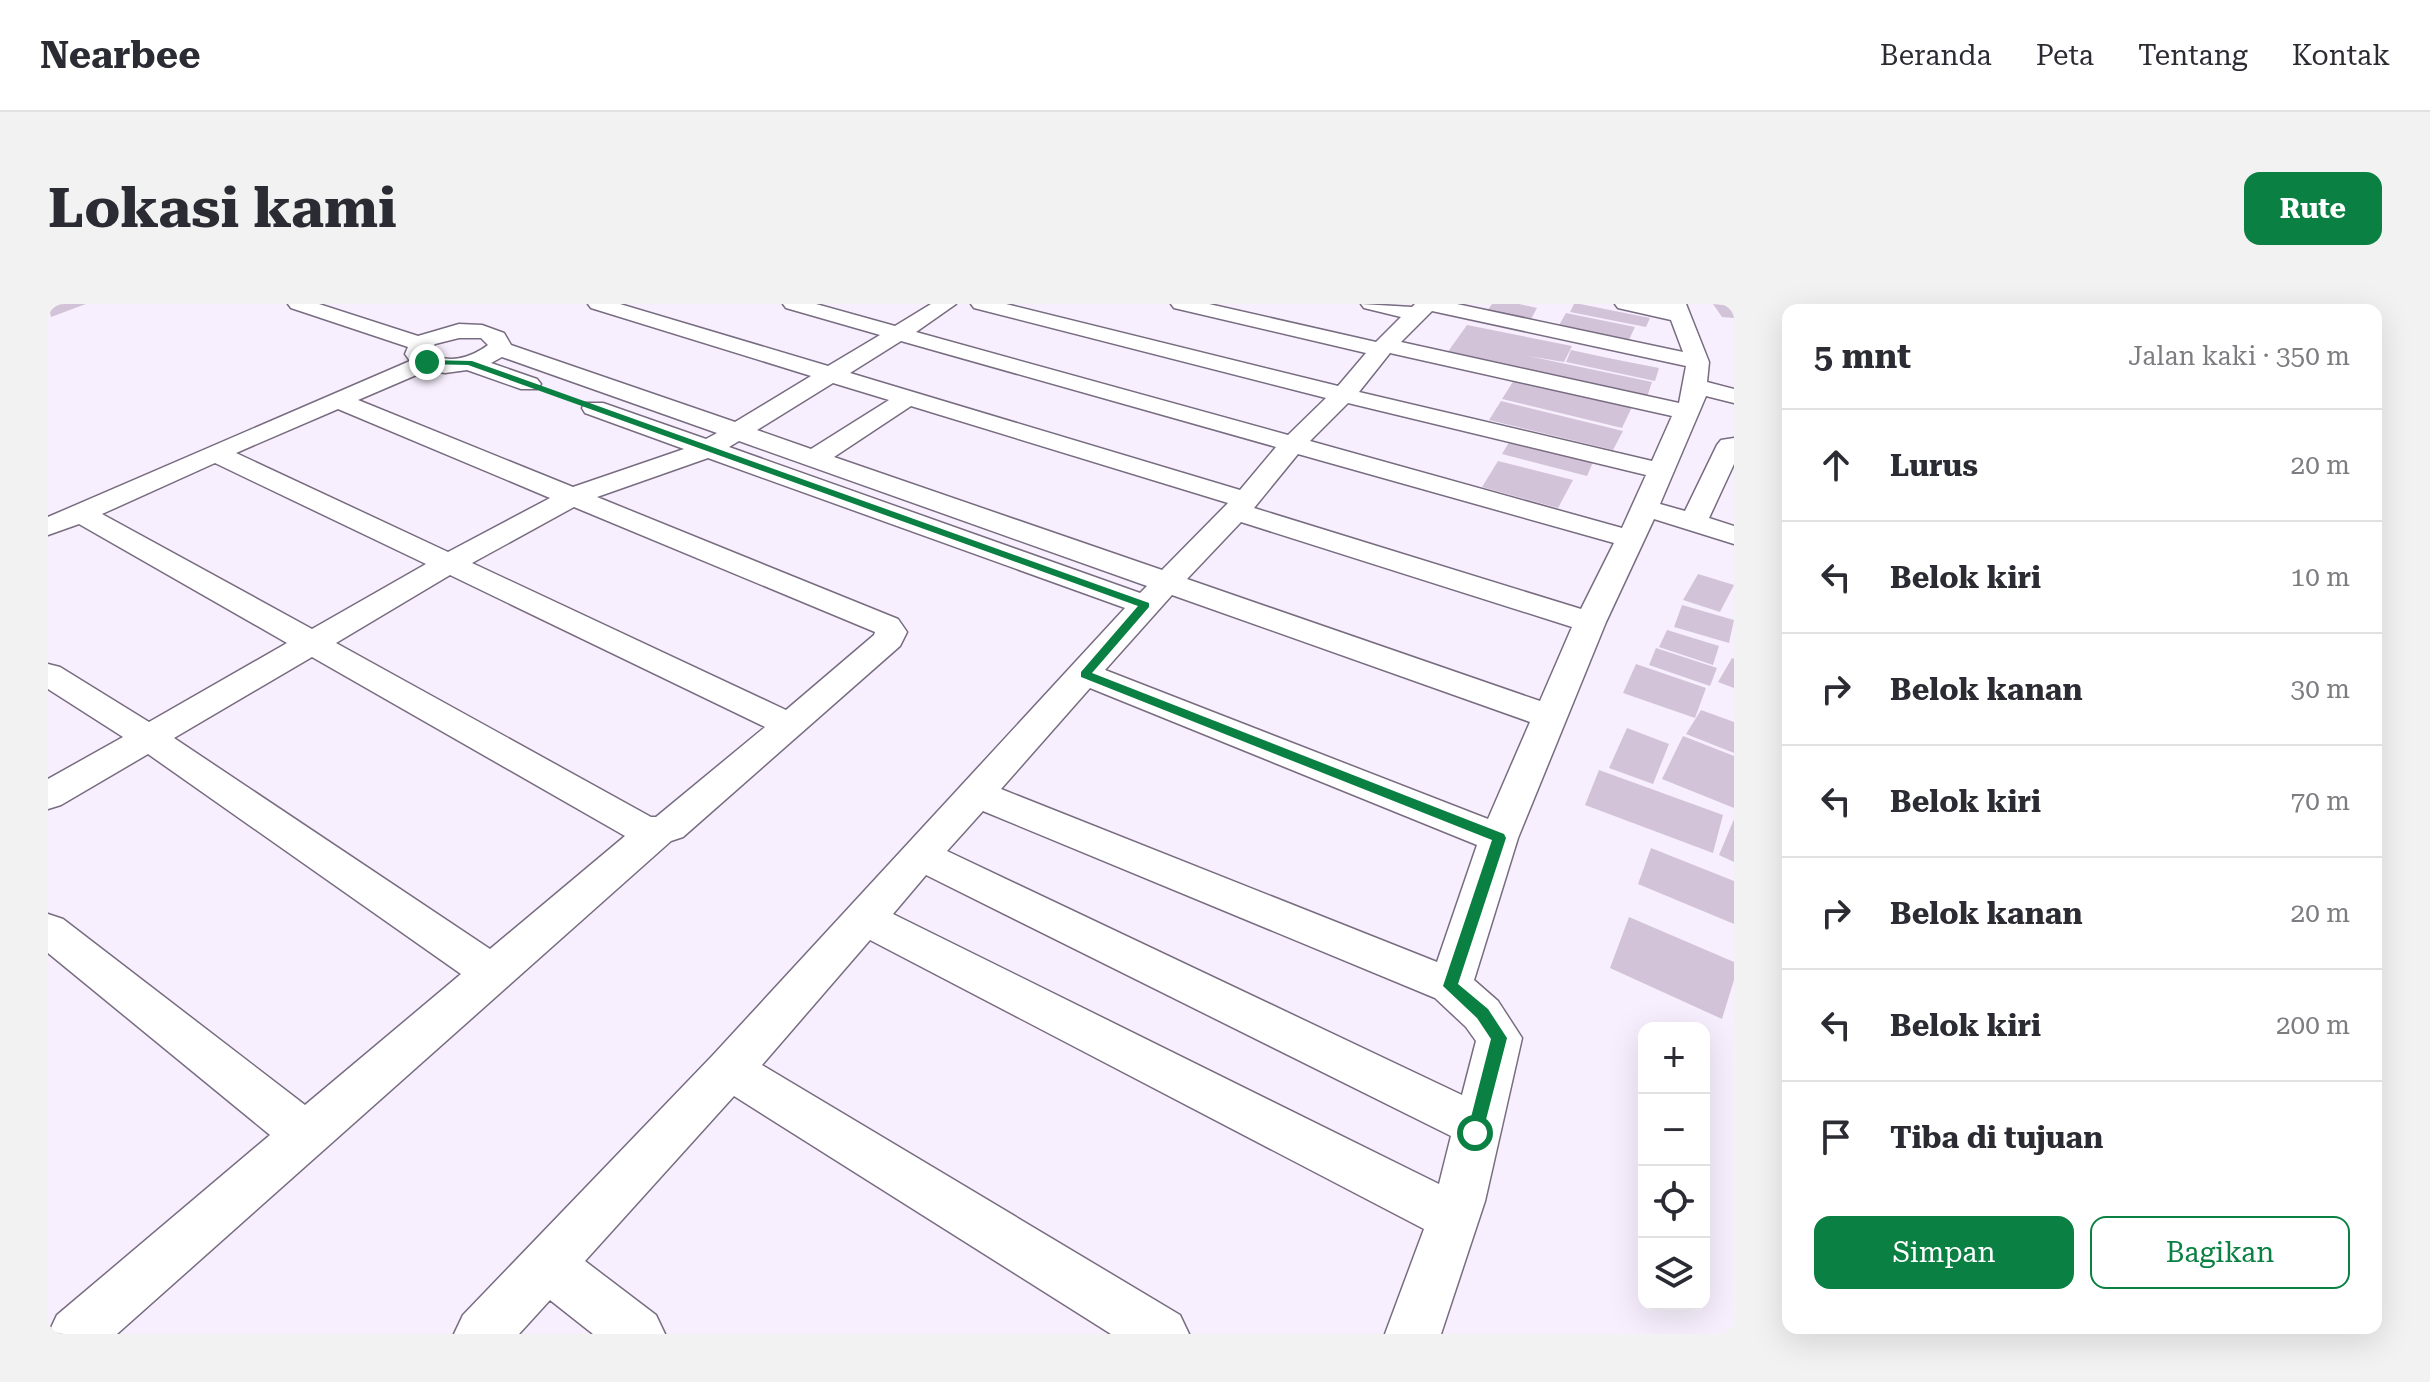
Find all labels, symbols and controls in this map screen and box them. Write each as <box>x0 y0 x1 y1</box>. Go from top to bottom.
text: Nearbee <box>40 33 201 77</box>
text: Beranda <box>1880 39 1992 72</box>
text: Peta <box>2036 39 2094 72</box>
text: Tentang <box>2138 39 2248 72</box>
text: Kontak <box>2292 39 2390 72</box>
button: Rute <box>2244 172 2382 245</box>
text: Lokasi kami <box>48 175 397 241</box>
text: 5 mnt <box>1814 336 1911 376</box>
text: Jalan kaki · 350 m <box>2128 341 2350 371</box>
route end <box>409 344 445 380</box>
icon: ahead <box>1814 443 1858 487</box>
text: Lurus <box>1890 448 1978 483</box>
text: 20 m <box>2291 450 2350 480</box>
icon: left <box>1814 555 1858 599</box>
text: Belok kiri <box>1890 560 2041 595</box>
text: 10 m <box>2291 562 2350 592</box>
icon: right <box>1814 667 1858 711</box>
text: Belok kanan <box>1890 672 2083 707</box>
text: 30 m <box>2291 674 2350 704</box>
icon: left <box>1814 779 1858 823</box>
text: Belok kiri <box>1890 784 2041 819</box>
text: 70 m <box>2291 786 2350 816</box>
icon: right <box>1814 891 1858 935</box>
text: Belok kanan <box>1890 896 2083 931</box>
text: 20 m <box>2291 898 2350 928</box>
icon: left <box>1814 1003 1858 1047</box>
text: Belok kiri <box>1890 1008 2041 1043</box>
text: 200 m <box>2276 1010 2350 1040</box>
map controls <box>1638 1022 1710 1310</box>
button: + <box>1638 1022 1710 1094</box>
button: − <box>1638 1094 1710 1166</box>
route start <box>1457 1115 1493 1151</box>
icon: arrive <box>1814 1115 1858 1159</box>
text: Tiba di tujuan <box>1890 1120 2103 1155</box>
button: locate <box>1638 1166 1710 1238</box>
button: Simpan <box>1814 1216 2074 1289</box>
button: Bagikan <box>2090 1216 2350 1289</box>
button: layers <box>1638 1238 1710 1310</box>

